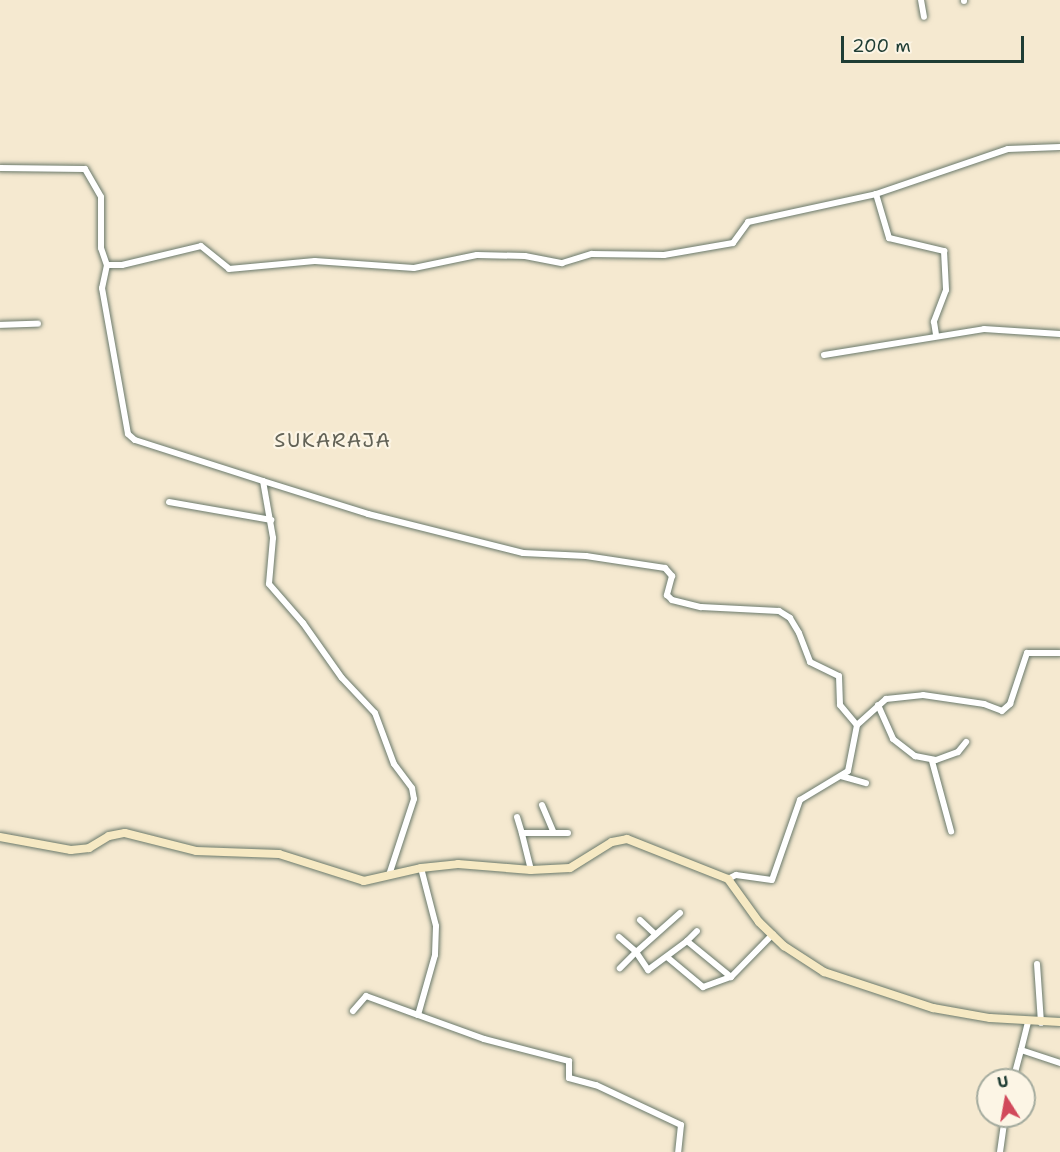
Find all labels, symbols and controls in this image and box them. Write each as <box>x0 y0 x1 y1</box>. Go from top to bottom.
scale bar <box>844 24 1027 62</box>
text: 200 m <box>852 34 911 58</box>
district label: SUKARAJA <box>274 428 392 452</box>
north arrow <box>976 1068 1036 1128</box>
text: U <box>995 1070 1010 1093</box>

